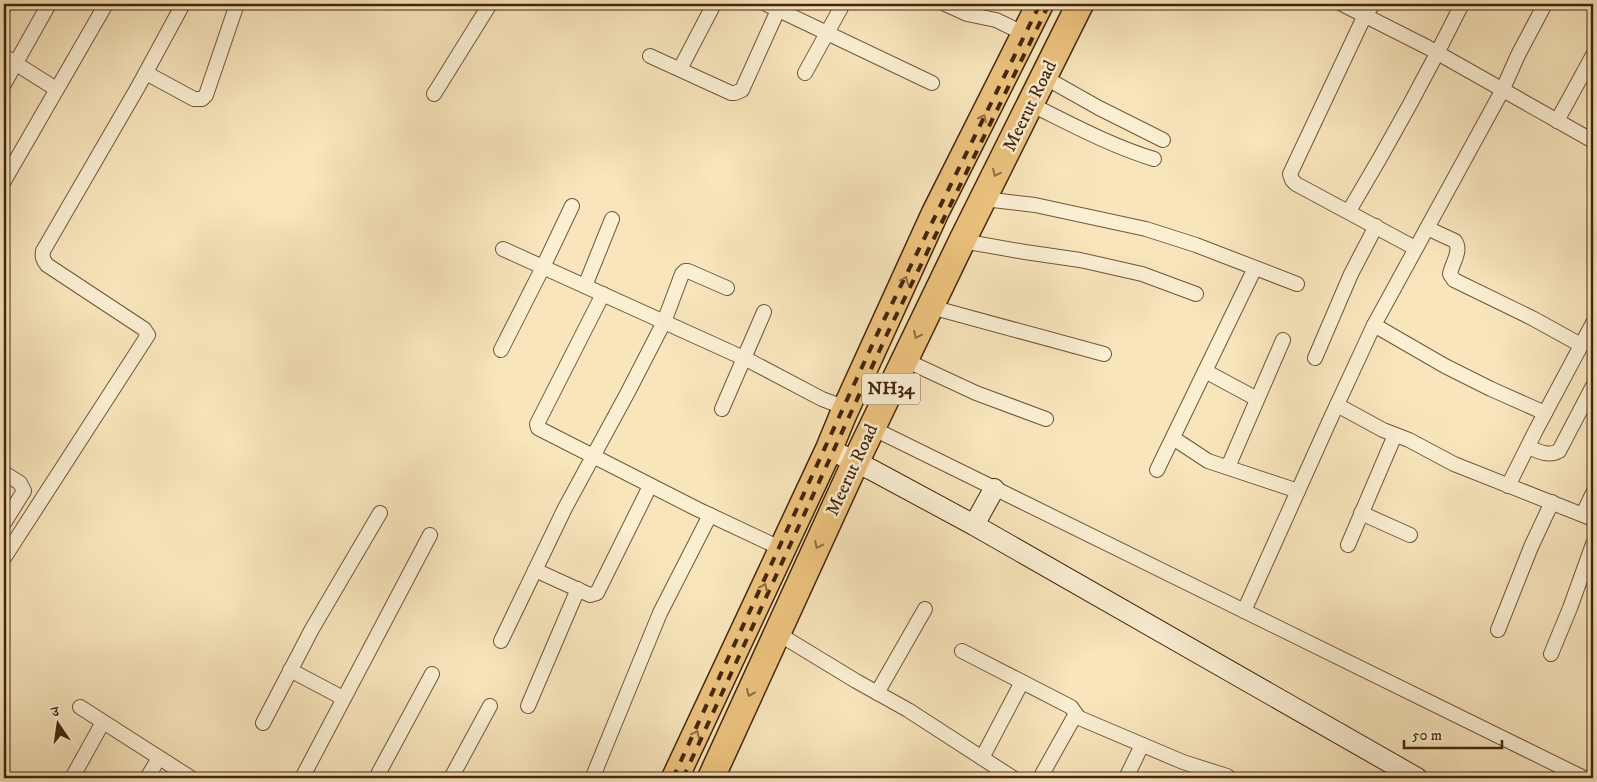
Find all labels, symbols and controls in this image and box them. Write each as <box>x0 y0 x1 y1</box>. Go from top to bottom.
street label: Meerut Road <box>998 56 1062 155</box>
one-way arrow <box>977 114 987 123</box>
one-way arrow <box>992 168 1003 177</box>
one-way arrow <box>898 276 909 285</box>
one-way arrow <box>913 330 923 339</box>
road number: NH34 <box>862 374 920 404</box>
street label: Meerut Road <box>821 420 883 520</box>
one-way arrow <box>813 540 824 549</box>
one-way arrow <box>758 583 769 592</box>
one-way arrow <box>746 688 757 697</box>
north arrow <box>32 700 82 750</box>
text: उ <box>49 703 62 722</box>
scale bar <box>1404 717 1502 749</box>
text: 50 m <box>1412 726 1442 745</box>
one-way arrow <box>689 730 700 739</box>

